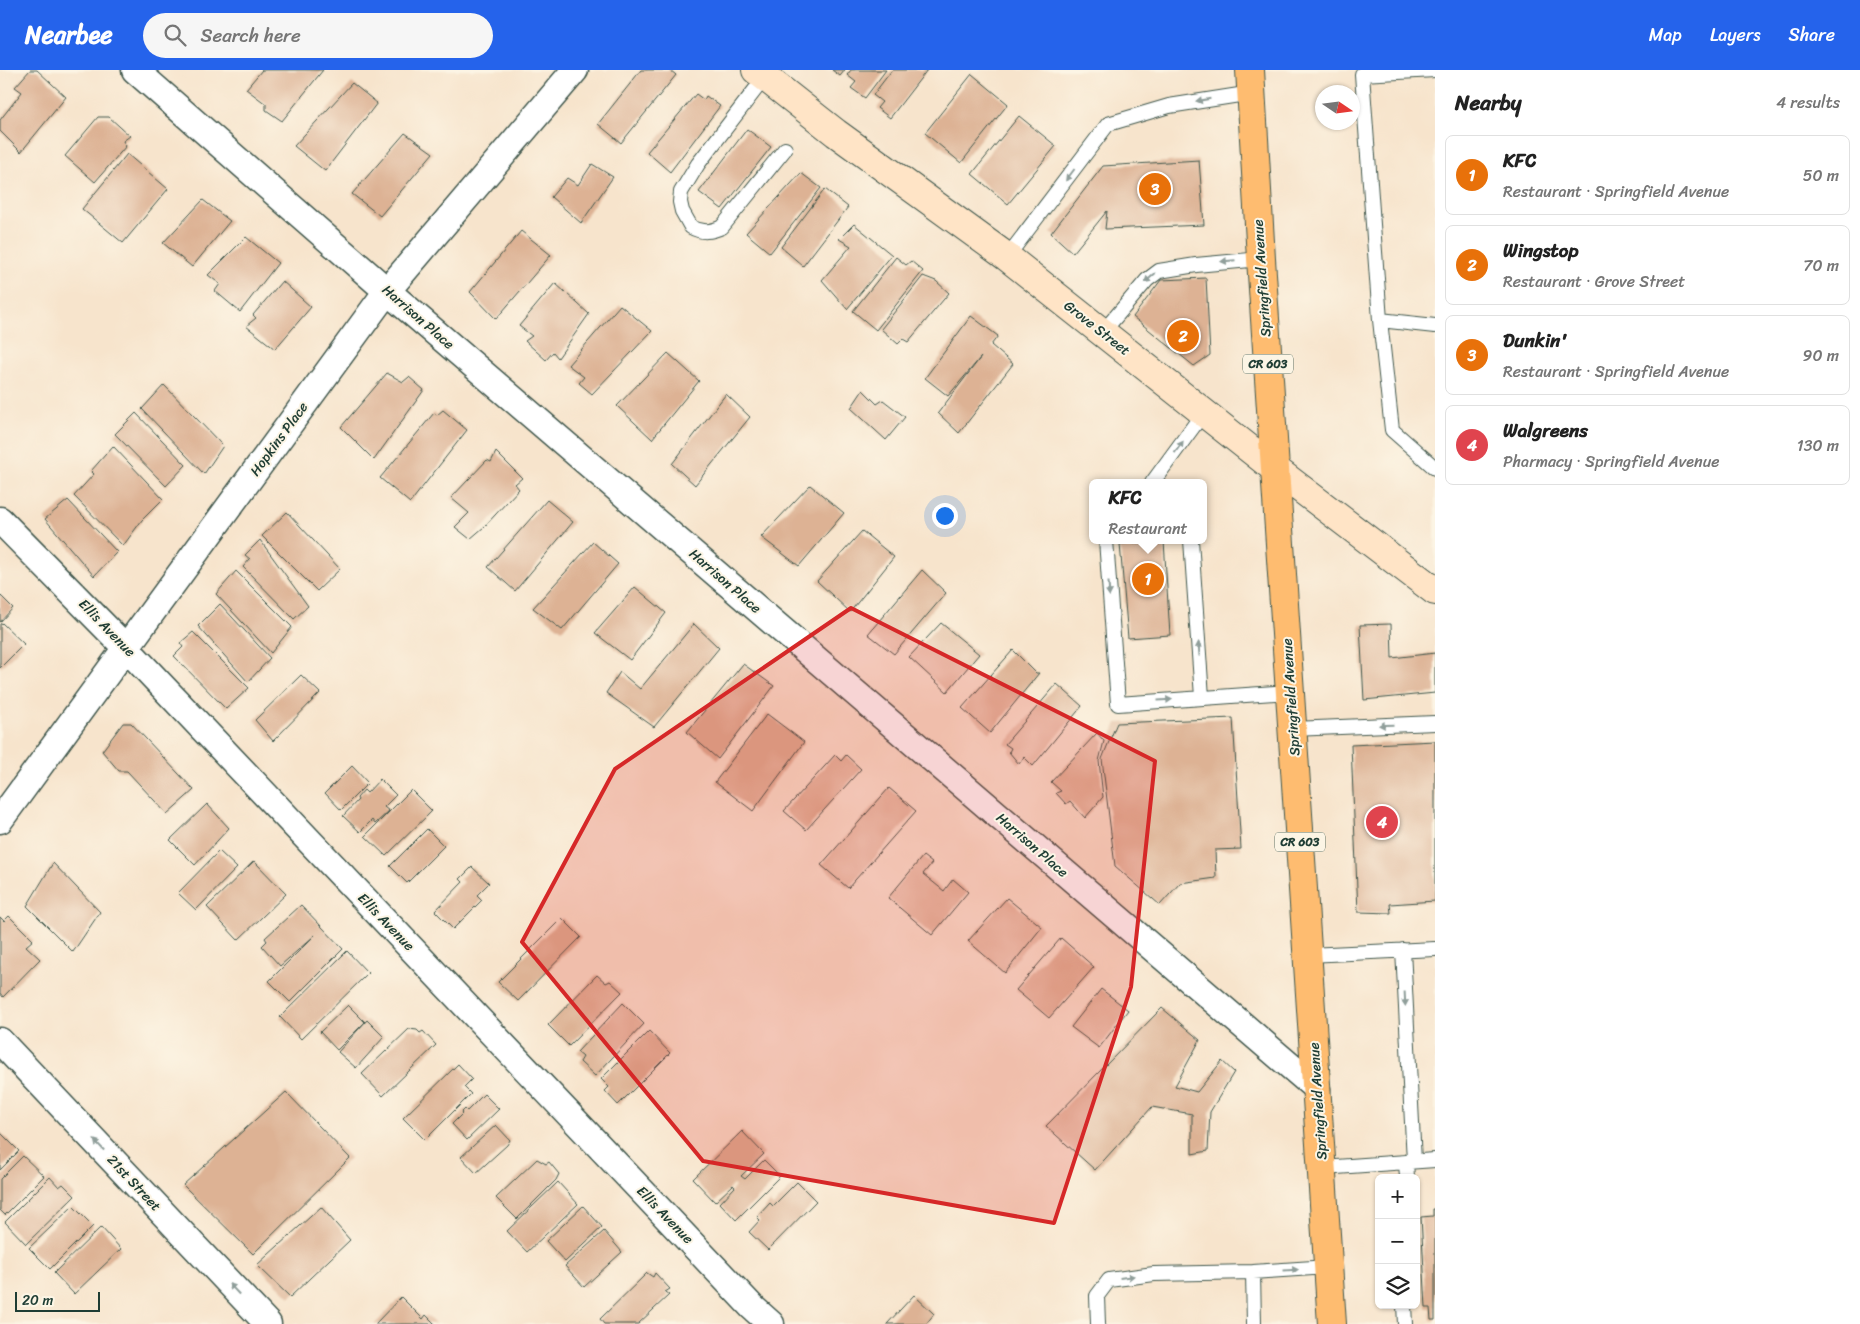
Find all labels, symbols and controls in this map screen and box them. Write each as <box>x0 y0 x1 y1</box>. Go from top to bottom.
search box <box>143 13 493 58</box>
text: Nearbee <box>25 14 113 56</box>
text: Search here <box>201 19 301 52</box>
text: Map <box>1649 19 1682 51</box>
text: Layers <box>1710 19 1761 51</box>
text: Share <box>1789 19 1835 51</box>
icon: search <box>161 21 189 49</box>
text: Nearby <box>1455 84 1521 122</box>
north arrow <box>1315 85 1360 130</box>
text: 4 results <box>1776 88 1840 117</box>
one-way arrow <box>1195 97 1211 105</box>
text: KFC <box>1503 144 1536 177</box>
text: 1 <box>1469 161 1475 190</box>
text: 50 m <box>1803 161 1839 190</box>
one-way arrow <box>1064 168 1075 181</box>
pin: 3 <box>1139 170 1171 208</box>
text: Restaurant · Springfield Avenue <box>1503 177 1729 206</box>
street label: Springfield Avenue <box>1245 218 1279 338</box>
text: Wingstop <box>1503 234 1579 267</box>
text: 2 <box>1467 251 1477 280</box>
text: 70 m <box>1803 251 1839 280</box>
one-way arrow <box>1220 258 1236 266</box>
text: Restaurant · Grove Street <box>1503 267 1685 296</box>
one-way arrow <box>1144 273 1157 284</box>
street label: Harrison Place <box>376 278 460 356</box>
street label: Grove Street <box>1058 294 1136 362</box>
pin: 2 <box>1167 317 1199 355</box>
text: Dunkin' <box>1503 324 1568 357</box>
text: 3 <box>1468 341 1476 370</box>
text: 90 m <box>1803 341 1839 370</box>
road number: CR 603 <box>1243 354 1293 374</box>
text: Restaurant · Springfield Avenue <box>1503 357 1729 386</box>
street label: Hopkins Place <box>243 396 315 482</box>
text: Walgreens <box>1503 414 1588 447</box>
text: 4 <box>1467 431 1477 460</box>
text: 130 m <box>1797 431 1839 460</box>
one-way arrow <box>1173 441 1184 454</box>
text: Pharmacy · Springfield Avenue <box>1503 447 1719 476</box>
popup <box>1089 479 1207 544</box>
text: KFC <box>1108 481 1142 514</box>
your location <box>932 503 958 529</box>
text: Restaurant <box>1108 514 1188 543</box>
street label: Harrison Place <box>683 542 767 620</box>
pin: 1 <box>1132 560 1164 598</box>
one-way arrow <box>1106 581 1114 597</box>
street label: Ellis Avenue <box>72 593 142 663</box>
street label: Springfield Avenue <box>1274 637 1308 757</box>
one-way arrow <box>1194 641 1202 657</box>
one-way arrow <box>1157 696 1173 704</box>
one-way arrow <box>1378 722 1394 730</box>
pin: 4 <box>1366 803 1398 841</box>
street label: Harrison Place <box>990 806 1074 884</box>
road number: CR 603 <box>1275 832 1325 852</box>
street label: Ellis Avenue <box>351 887 421 957</box>
one-way arrow <box>1402 991 1410 1007</box>
street label: Springfield Avenue <box>1301 1041 1335 1161</box>
one-way arrow <box>93 1139 105 1151</box>
street label: 21st Street <box>101 1149 167 1217</box>
map controls <box>1375 1174 1420 1309</box>
button: + <box>1375 1174 1420 1219</box>
street label: Ellis Avenue <box>630 1180 700 1250</box>
button: − <box>1375 1219 1420 1264</box>
button: layers <box>1375 1264 1420 1309</box>
one-way arrow <box>1283 1265 1299 1273</box>
one-way arrow <box>1119 1273 1135 1281</box>
one-way arrow <box>228 1283 240 1295</box>
text: 20 m <box>22 1288 53 1313</box>
scale bar <box>15 1289 100 1312</box>

